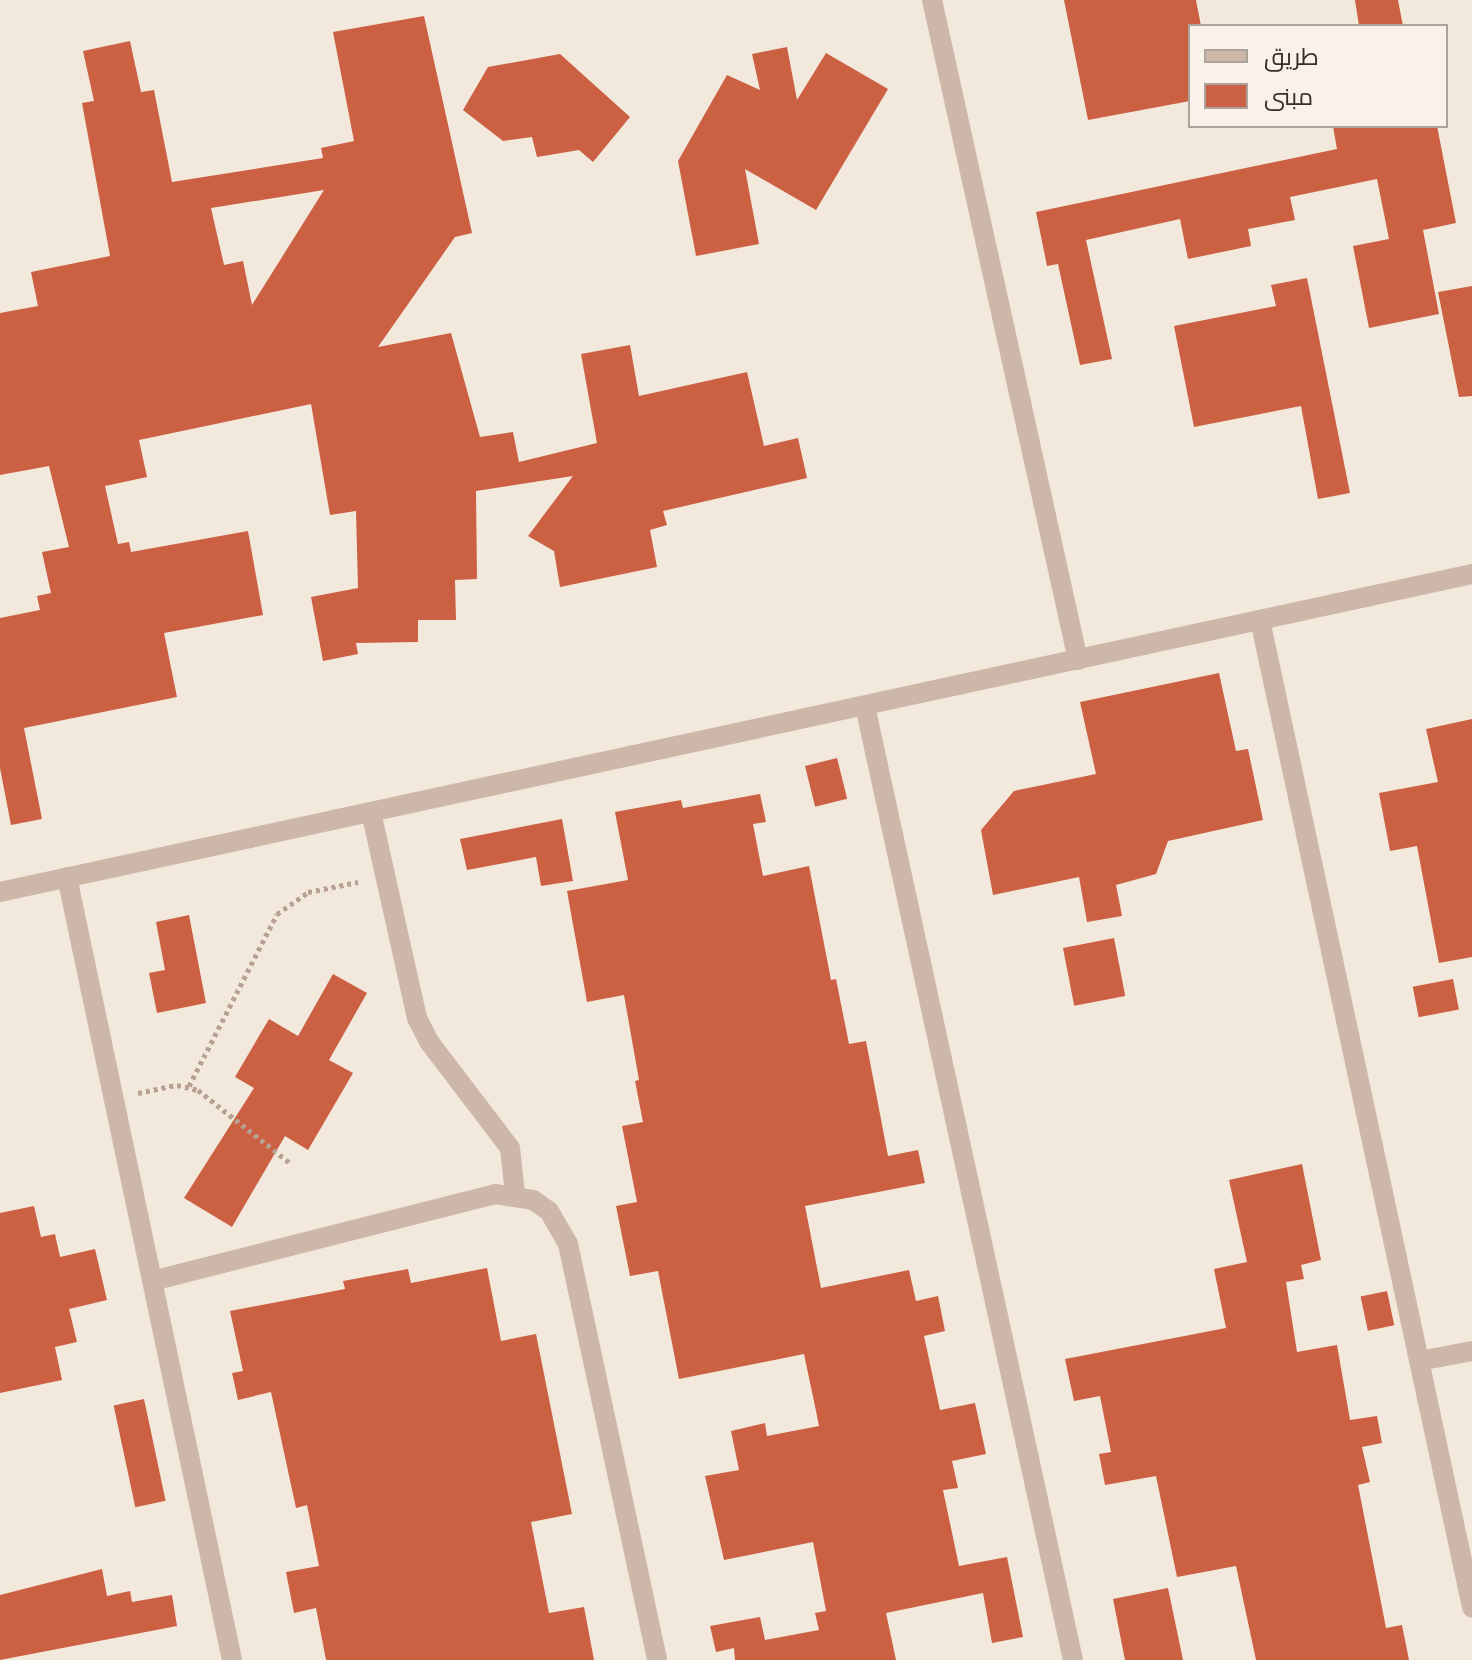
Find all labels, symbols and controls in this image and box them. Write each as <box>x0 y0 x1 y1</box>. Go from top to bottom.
legend <box>1188 24 1448 128</box>
text: طريق <box>1264 41 1319 73</box>
text: مبنى <box>1264 81 1313 113</box>

